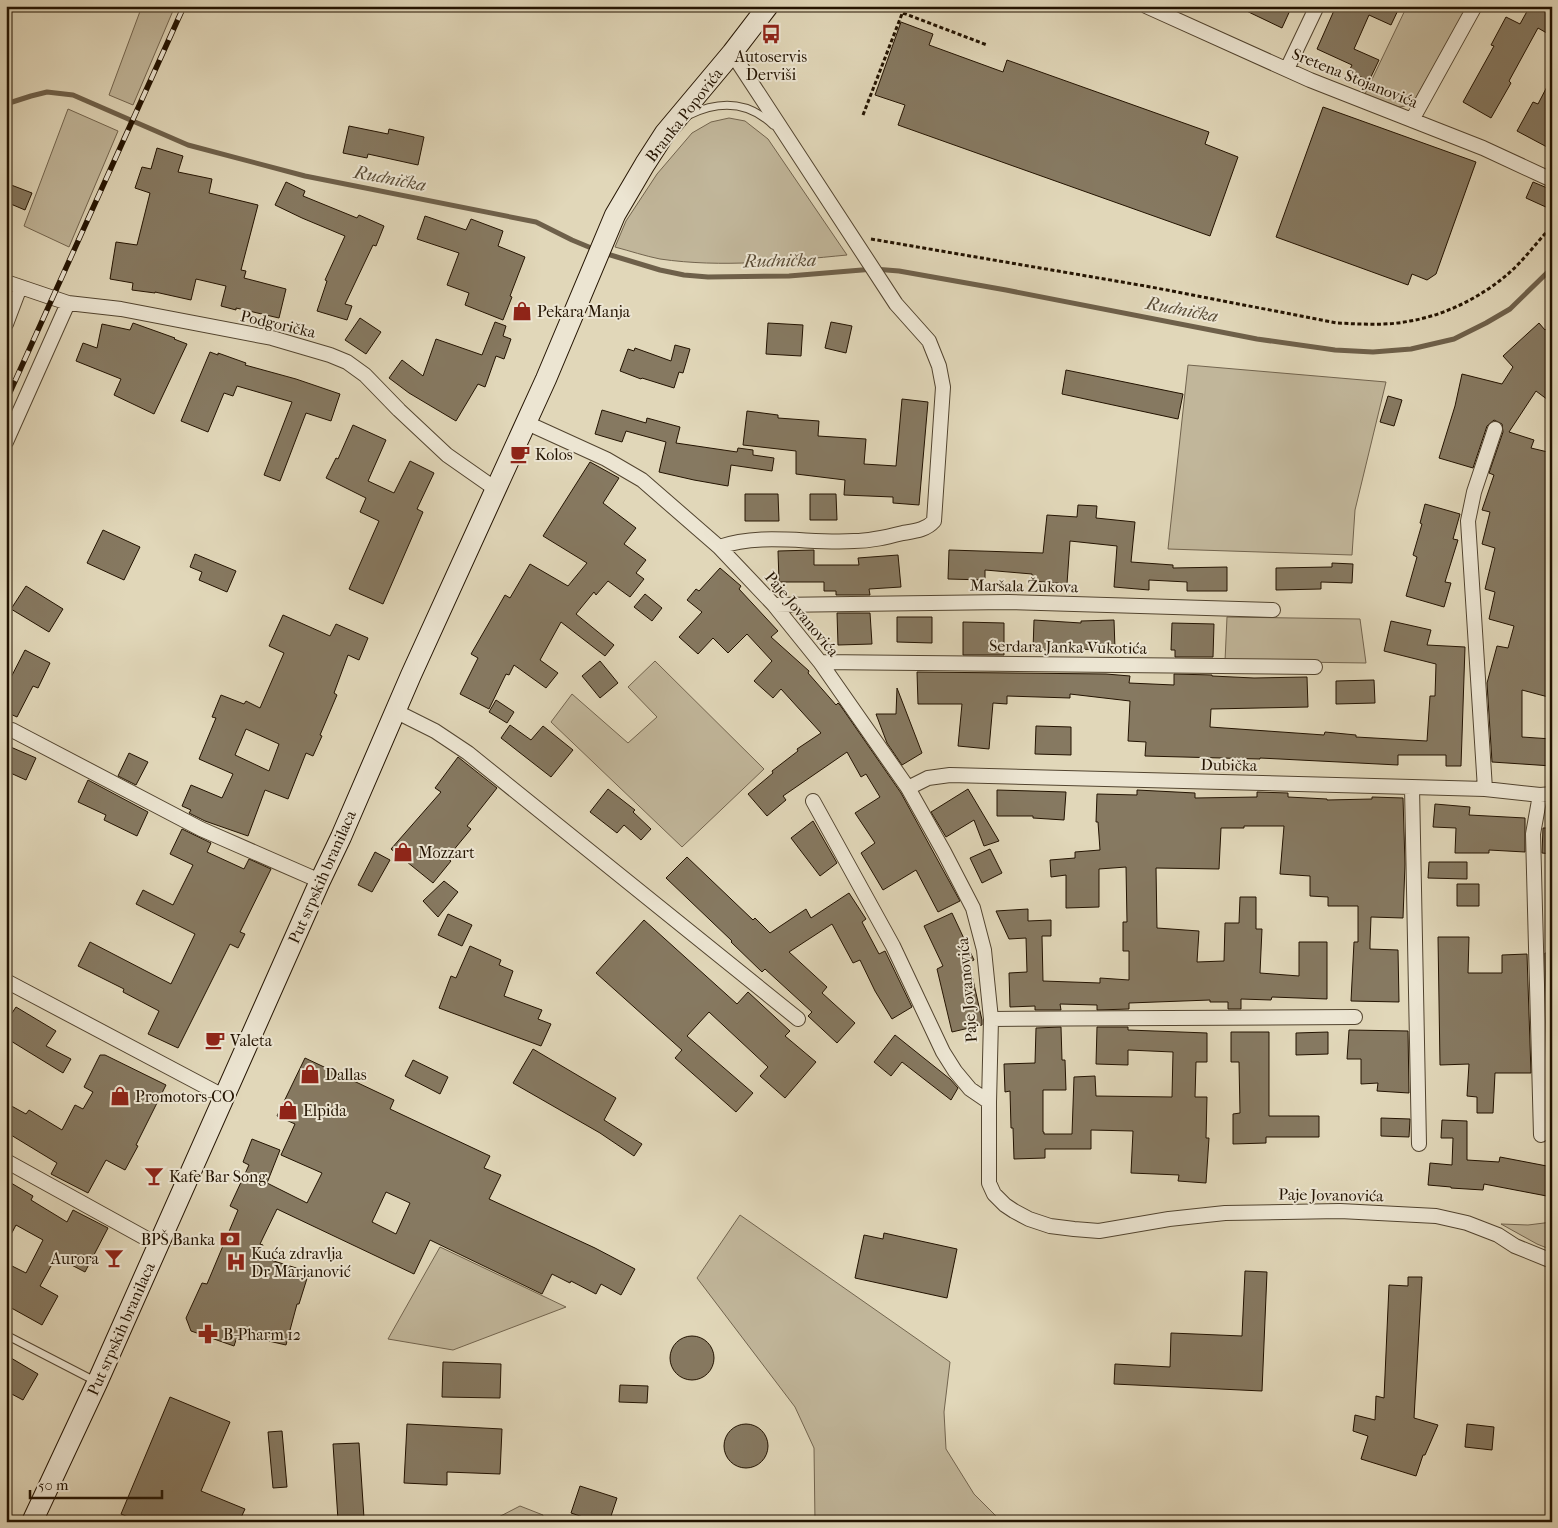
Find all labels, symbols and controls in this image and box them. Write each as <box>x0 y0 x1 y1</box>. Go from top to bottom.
bus stop icon: Autoservis Derviši <box>760 23 782 45</box>
street label: Sretena Stojanovića <box>1289 44 1421 112</box>
place label: Autoservis Derviši <box>734 47 807 84</box>
street label: Branka Popovića <box>641 64 727 166</box>
water label: Rudnička <box>351 162 428 196</box>
water label: Rudnička <box>742 250 817 272</box>
water label: Rudnička <box>1143 293 1220 327</box>
shop icon: Pekara Manja <box>511 300 533 322</box>
place label: Pekara Manja <box>537 302 631 321</box>
street label: Podgorička <box>239 306 318 342</box>
cafe icon: Kolos <box>509 443 531 465</box>
place label: Kolos <box>535 445 573 464</box>
street label: Paje Jovanovića <box>761 568 843 661</box>
street label: Maršala Žukova <box>970 575 1079 596</box>
street label: Serdara Janka Vukotića <box>989 636 1148 658</box>
street label: Dubička <box>1200 755 1258 775</box>
street label: Put srpskih branilaca <box>284 807 360 946</box>
shop icon: Mozzart <box>392 841 414 863</box>
place label: Mozzart <box>418 843 475 862</box>
street label: Paje Jovanovića <box>953 936 981 1043</box>
cafe icon: Valeta <box>204 1029 226 1051</box>
place label: Valeta <box>229 1031 273 1050</box>
shop icon: Dallas <box>299 1063 321 1085</box>
place label: Dallas <box>325 1065 367 1084</box>
shop icon: Promotors-CO <box>109 1085 131 1107</box>
place label: Promotors-CO <box>135 1087 235 1106</box>
shop icon: Elpida <box>277 1099 299 1121</box>
place label: Elpida <box>303 1101 347 1120</box>
bar icon: Kafe Bar Song <box>143 1165 165 1187</box>
place label: Kafe Bar Song <box>169 1167 267 1186</box>
street label: Paje Jovanovića <box>1278 1185 1384 1205</box>
bank icon: BPŠ Banka <box>219 1228 241 1250</box>
place label: BPŠ Banka <box>141 1229 216 1249</box>
place label: Kuća zdravlja Dr Marjanović <box>251 1244 351 1281</box>
bar icon: Aurora <box>103 1247 125 1269</box>
place label: Aurora <box>50 1249 100 1268</box>
hospital icon: Kuća zdravlja Dr Marjanović <box>225 1251 247 1273</box>
street label: Put srpskih branilaca <box>83 1259 159 1398</box>
pharmacy icon: B-Pharm 12 <box>197 1323 219 1345</box>
place label: B-Pharm 12 <box>223 1325 301 1344</box>
scale bar <box>30 1468 162 1500</box>
text: 50 m <box>38 1476 69 1494</box>

